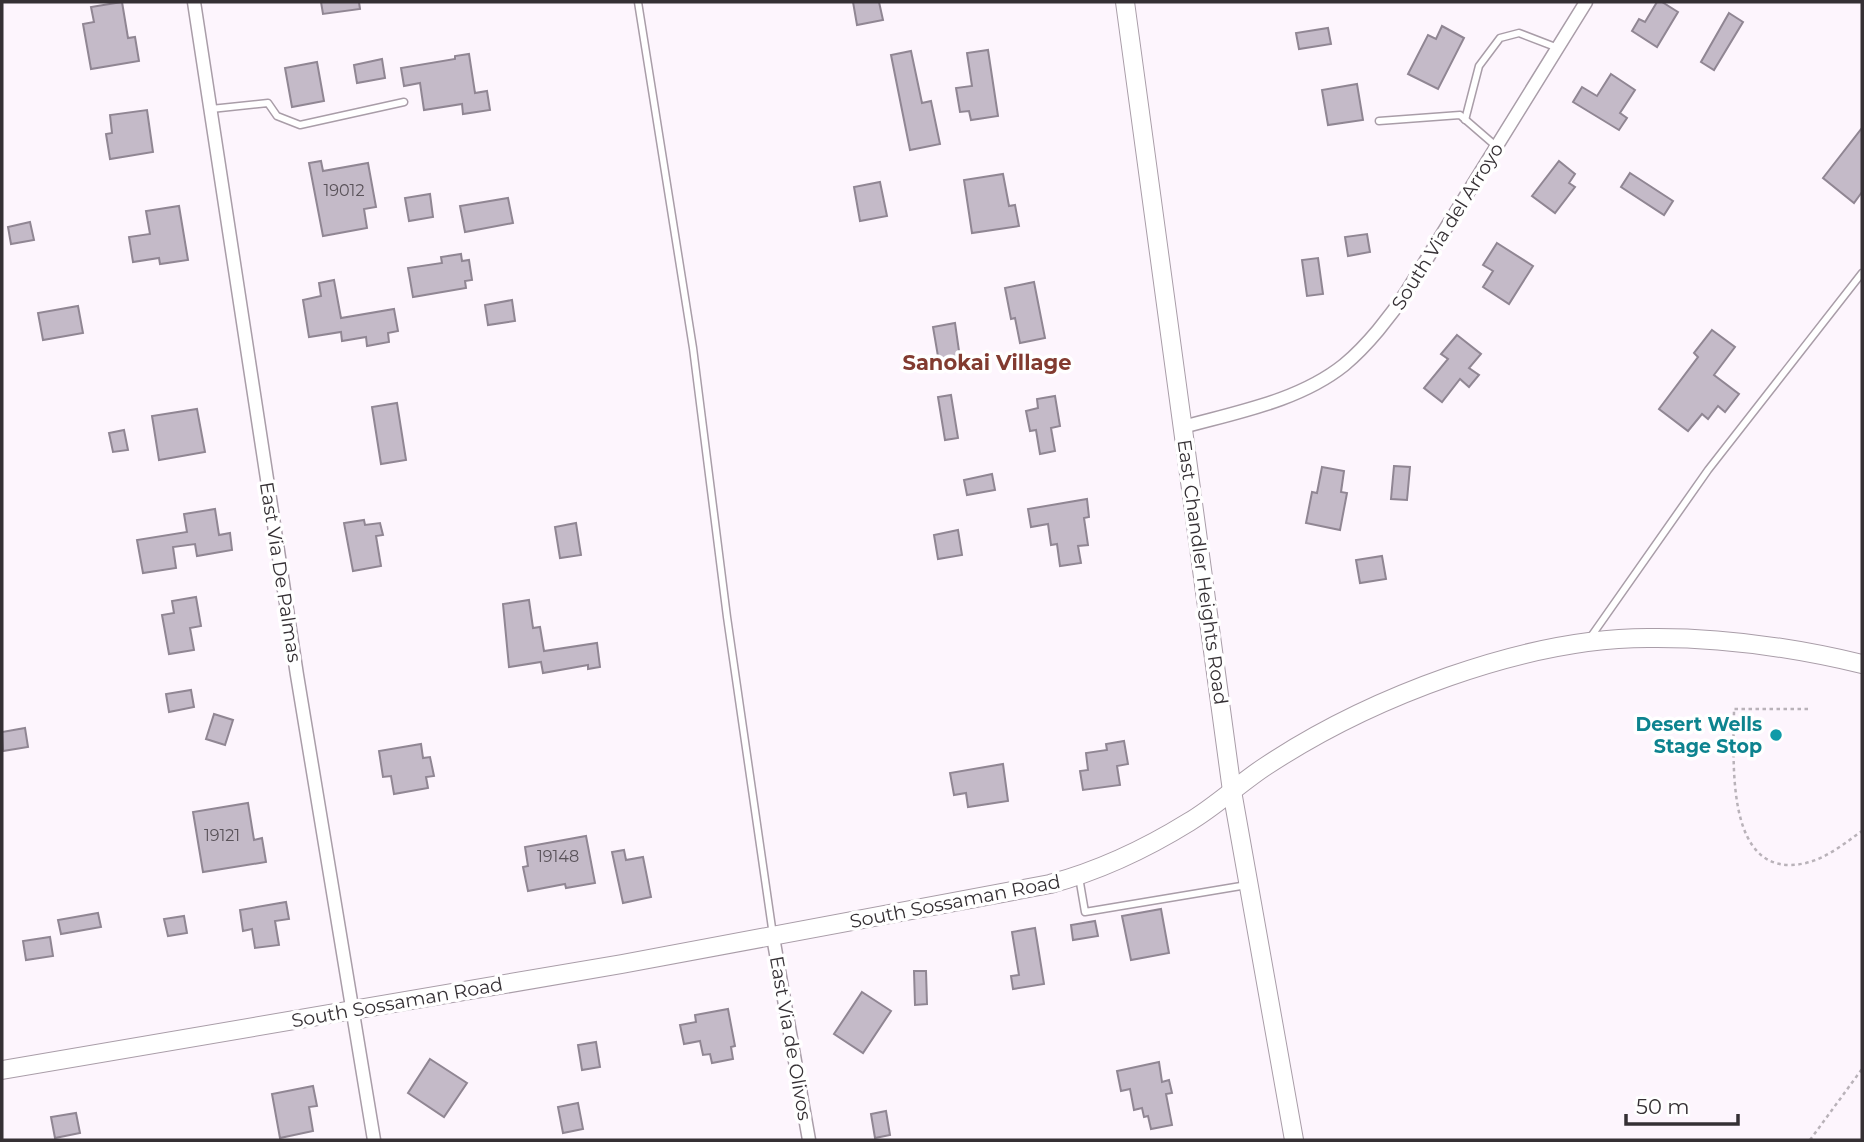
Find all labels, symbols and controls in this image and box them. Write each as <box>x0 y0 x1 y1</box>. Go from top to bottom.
street label: South Via del Arroyo <box>1387 138 1508 314</box>
house number: 19012 <box>324 181 364 200</box>
district label: Sanokai Village <box>903 350 1071 375</box>
street label: East Chandler Heights Road <box>1172 438 1233 706</box>
street label: East Via De Palmas <box>255 480 306 664</box>
place label: Desert Wells Stage Stop <box>1636 713 1762 758</box>
marker: Desert Wells Stage Stop <box>1768 727 1784 743</box>
house number: 19121 <box>204 826 240 845</box>
house number: 19148 <box>537 847 579 866</box>
street label: South Sossaman Road <box>848 870 1062 933</box>
street label: East Via de Olivos <box>765 954 816 1122</box>
street label: South Sossaman Road <box>290 973 505 1032</box>
scale bar <box>1626 1082 1738 1126</box>
text: 50 m <box>1636 1094 1690 1119</box>

